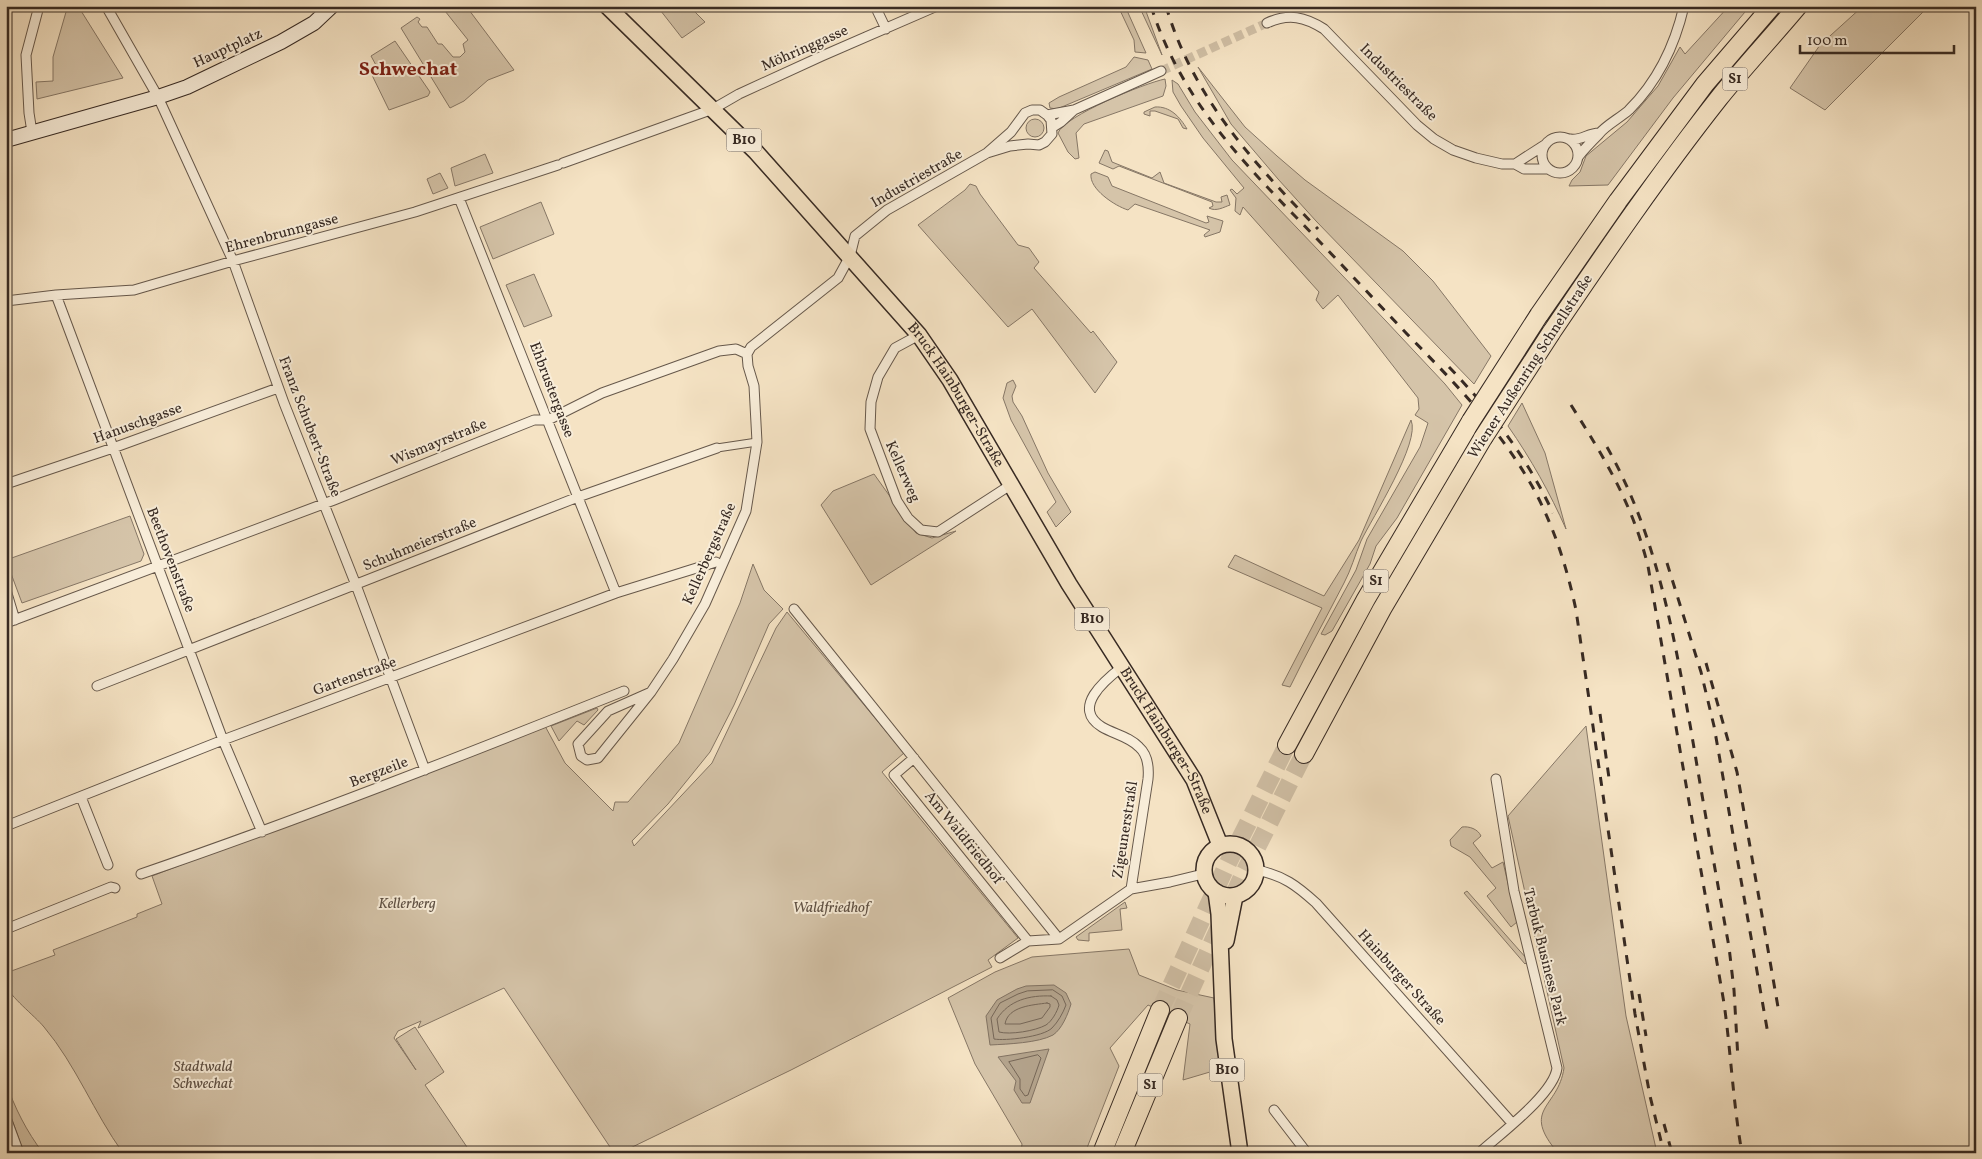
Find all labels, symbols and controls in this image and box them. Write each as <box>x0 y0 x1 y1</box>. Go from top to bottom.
street label: Möhringgasse <box>758 21 852 77</box>
scale bar <box>1800 22 1953 54</box>
street label: Hauptplatz <box>190 24 266 74</box>
text: 100 m <box>1807 31 1847 52</box>
street label: Industriestraße <box>1354 39 1442 127</box>
district label: Schwechat <box>359 56 458 84</box>
road number: S1 <box>1722 68 1748 90</box>
road number: B10 <box>726 128 762 152</box>
street label: Industriestraße <box>867 144 967 214</box>
street label: Ehrenbrunngasse <box>223 209 341 259</box>
street label: Wiener Außenring Schnellstraße <box>1463 271 1599 463</box>
street label: Bruck Hainburger-Straße <box>902 318 1009 471</box>
street label: Ehbrustergasse <box>523 339 579 441</box>
street label: Franz Schubert-Straße <box>272 353 346 501</box>
street label: Hanuschgasse <box>91 398 185 450</box>
street label: Wismayrstraße <box>388 414 490 472</box>
street label: Kellerweg <box>879 438 925 506</box>
street label: Kellerbergstraße <box>678 500 742 608</box>
street label: Beethovenstraße <box>140 504 200 616</box>
street label: Schuhmeierstraße <box>360 513 480 577</box>
road number: S1 <box>1364 570 1388 592</box>
road number: B10 <box>1074 608 1110 630</box>
street label: Gartenstraße <box>310 652 400 702</box>
street label: Bruck Hainburger-Straße <box>1114 663 1217 817</box>
street label: Bergzeile <box>347 752 411 794</box>
street label: Zigeunerstraßl <box>1108 780 1144 880</box>
street label: Am Waldfriedhof <box>919 787 1008 890</box>
street label: Tarbuk Business Park <box>1517 886 1571 1028</box>
park label: Kellerberg <box>378 894 436 915</box>
park label: Waldfriedhof <box>793 898 872 919</box>
street label: Hainburger Straße <box>1352 925 1450 1031</box>
park label: Stadtwald Schwechat <box>173 1057 234 1095</box>
road number: B10 <box>1210 1058 1244 1082</box>
road number: S1 <box>1138 1074 1162 1096</box>

